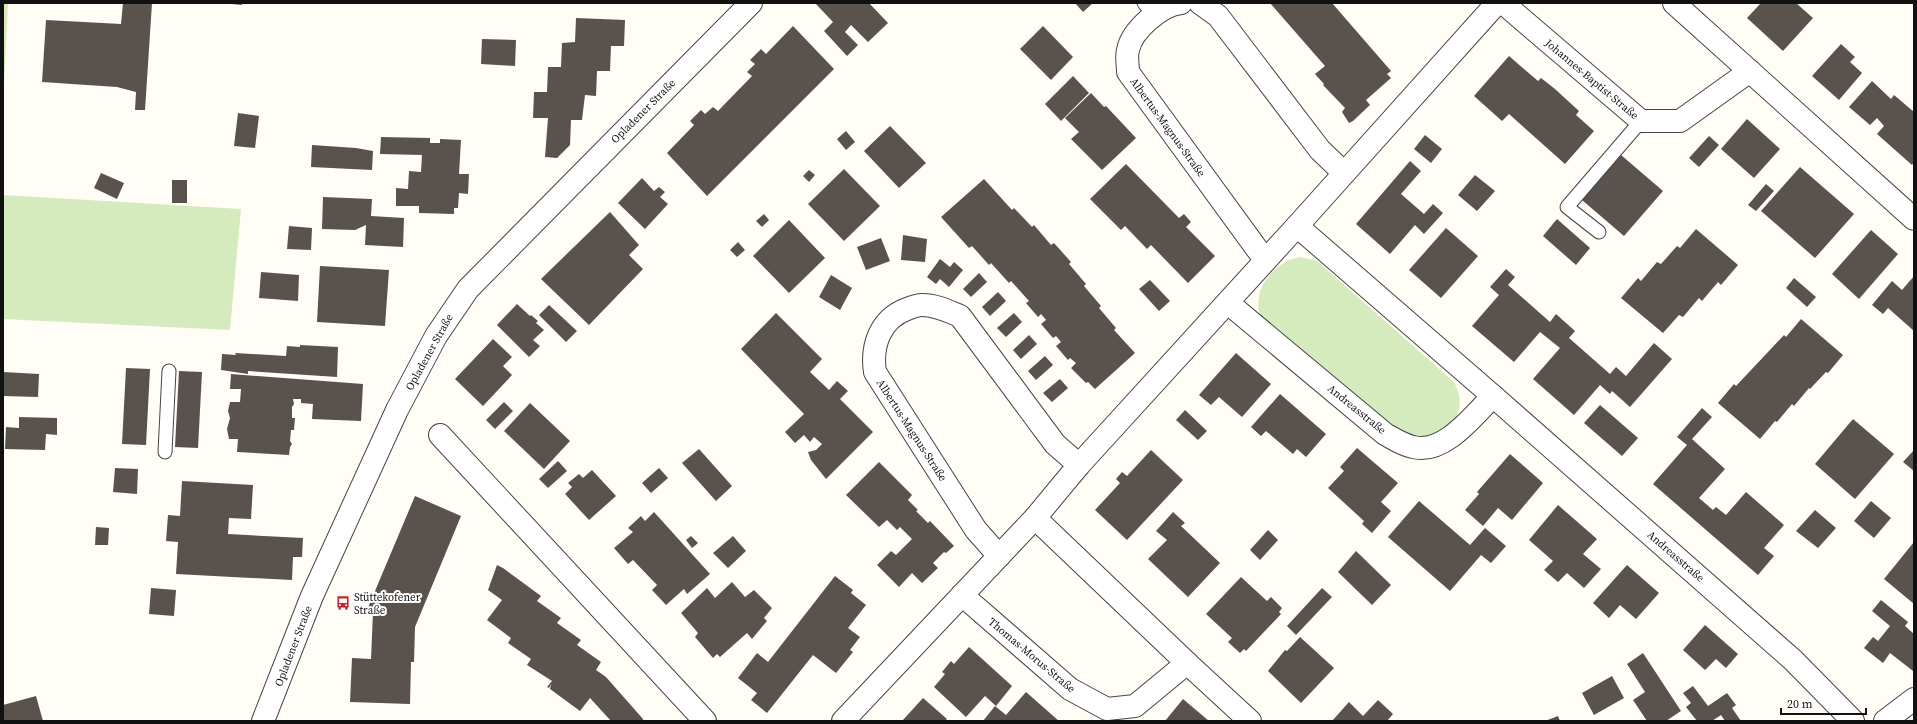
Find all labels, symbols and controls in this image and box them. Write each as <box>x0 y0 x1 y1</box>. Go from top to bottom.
street label: Johannes-Baptist-Straße <box>1541 35 1642 123</box>
street label: Albertus-Magnus-Straße <box>1127 75 1209 180</box>
street label: Opladener Straße <box>608 76 679 147</box>
street label: Opladener Straße <box>402 311 457 393</box>
street label: Albertus-Magnus-Straße <box>873 376 950 485</box>
street label: Andreasstraße <box>1324 381 1389 438</box>
street label: Andreasstraße <box>1644 527 1708 586</box>
place label: Stüttekofener Straße <box>354 590 421 618</box>
bus stop icon: Stüttekofener Straße <box>335 595 351 611</box>
street label: Opladener Straße <box>271 603 316 689</box>
street label: Thomas-Morus-Straße <box>985 615 1079 696</box>
scale bar <box>1781 690 1866 716</box>
text: 20 m <box>1787 696 1813 712</box>

